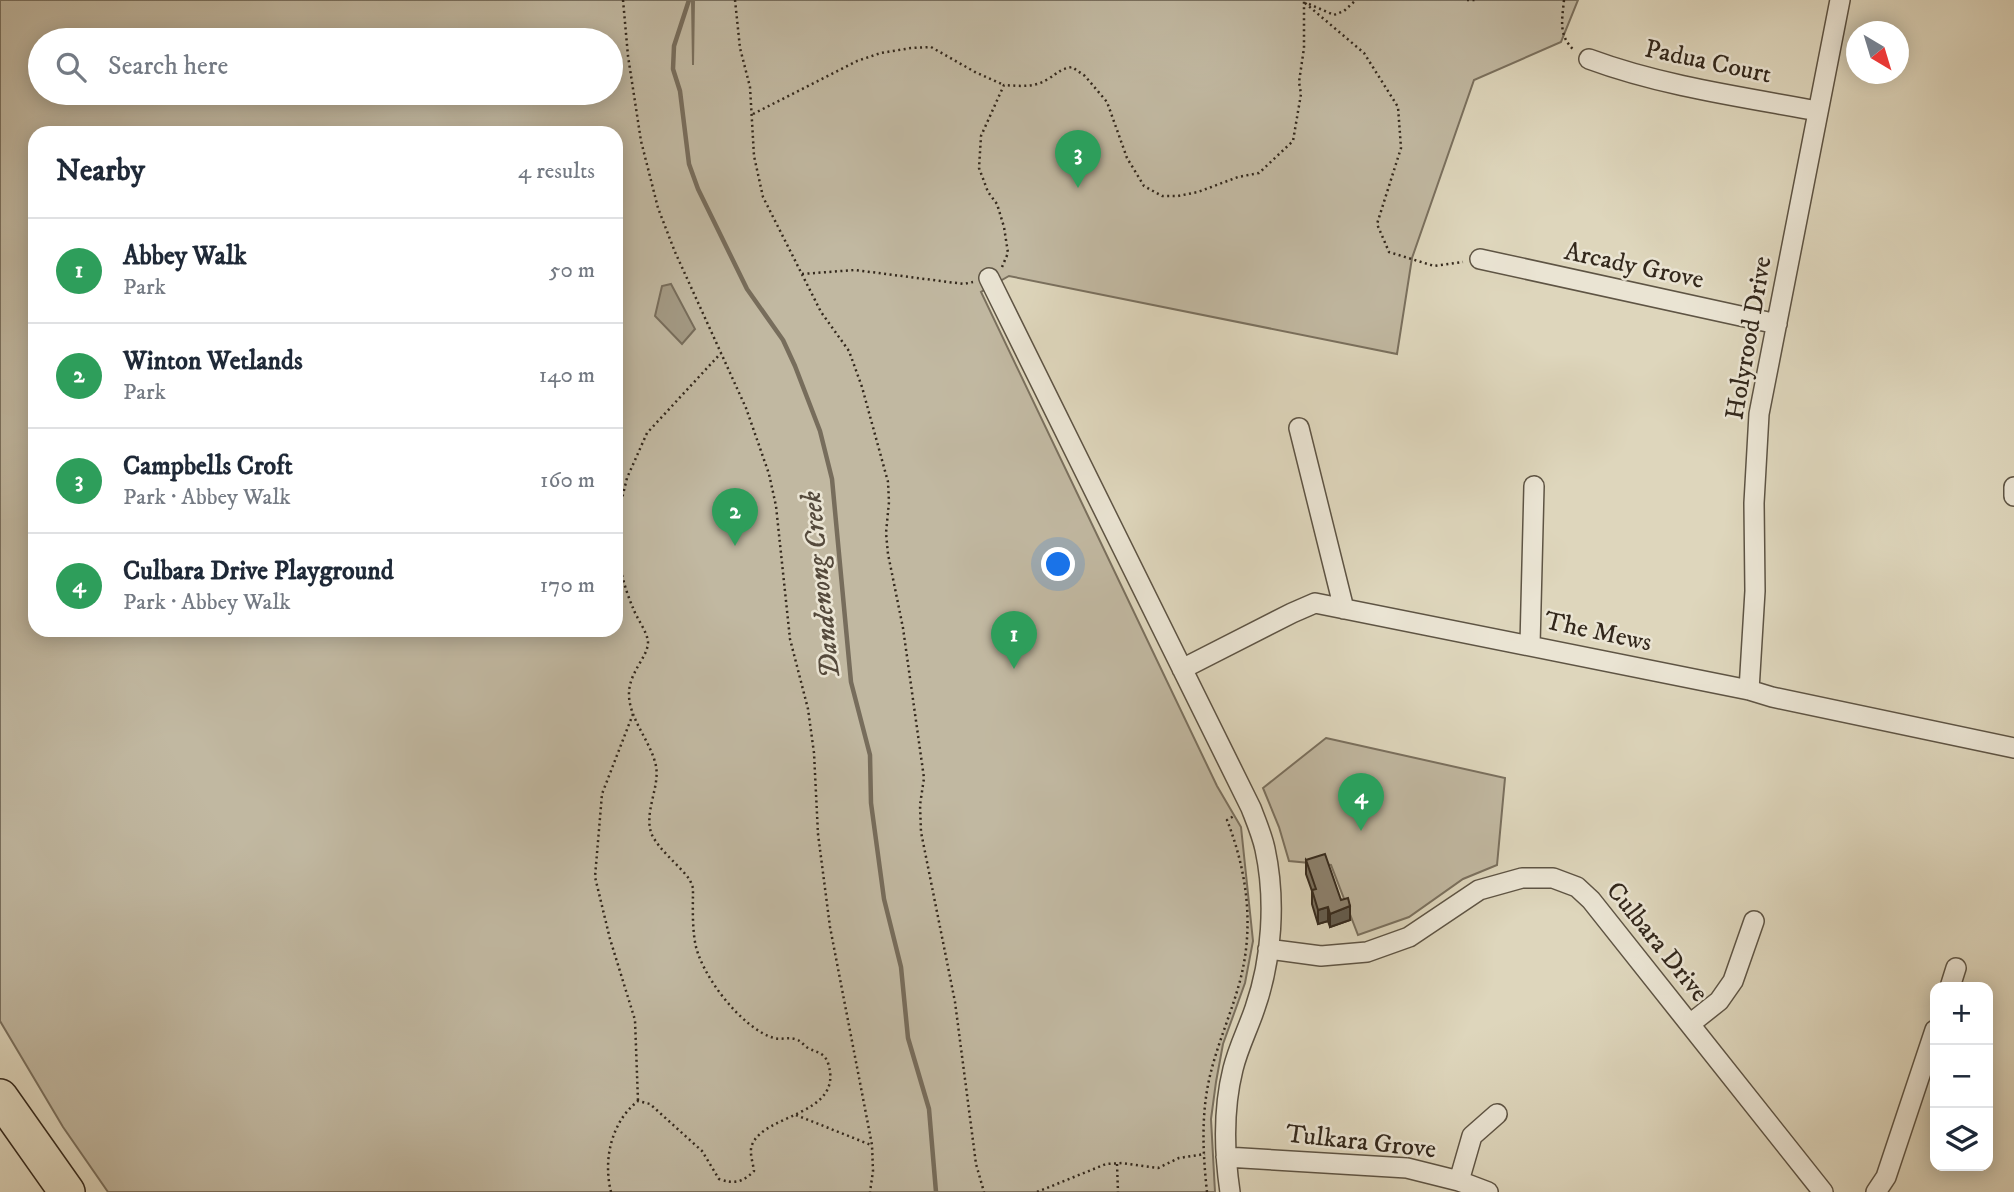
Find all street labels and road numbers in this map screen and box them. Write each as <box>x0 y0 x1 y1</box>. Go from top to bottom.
street label: Padua Court <box>1642 32 1774 92</box>
street label: Arcady Grove <box>1561 235 1707 297</box>
street label: Holyrood Drive <box>1718 254 1780 422</box>
street label: The Mews <box>1541 605 1655 659</box>
street label: Culbara Drive <box>1599 875 1715 1009</box>
street label: Tulkara Grove <box>1284 1118 1438 1166</box>

